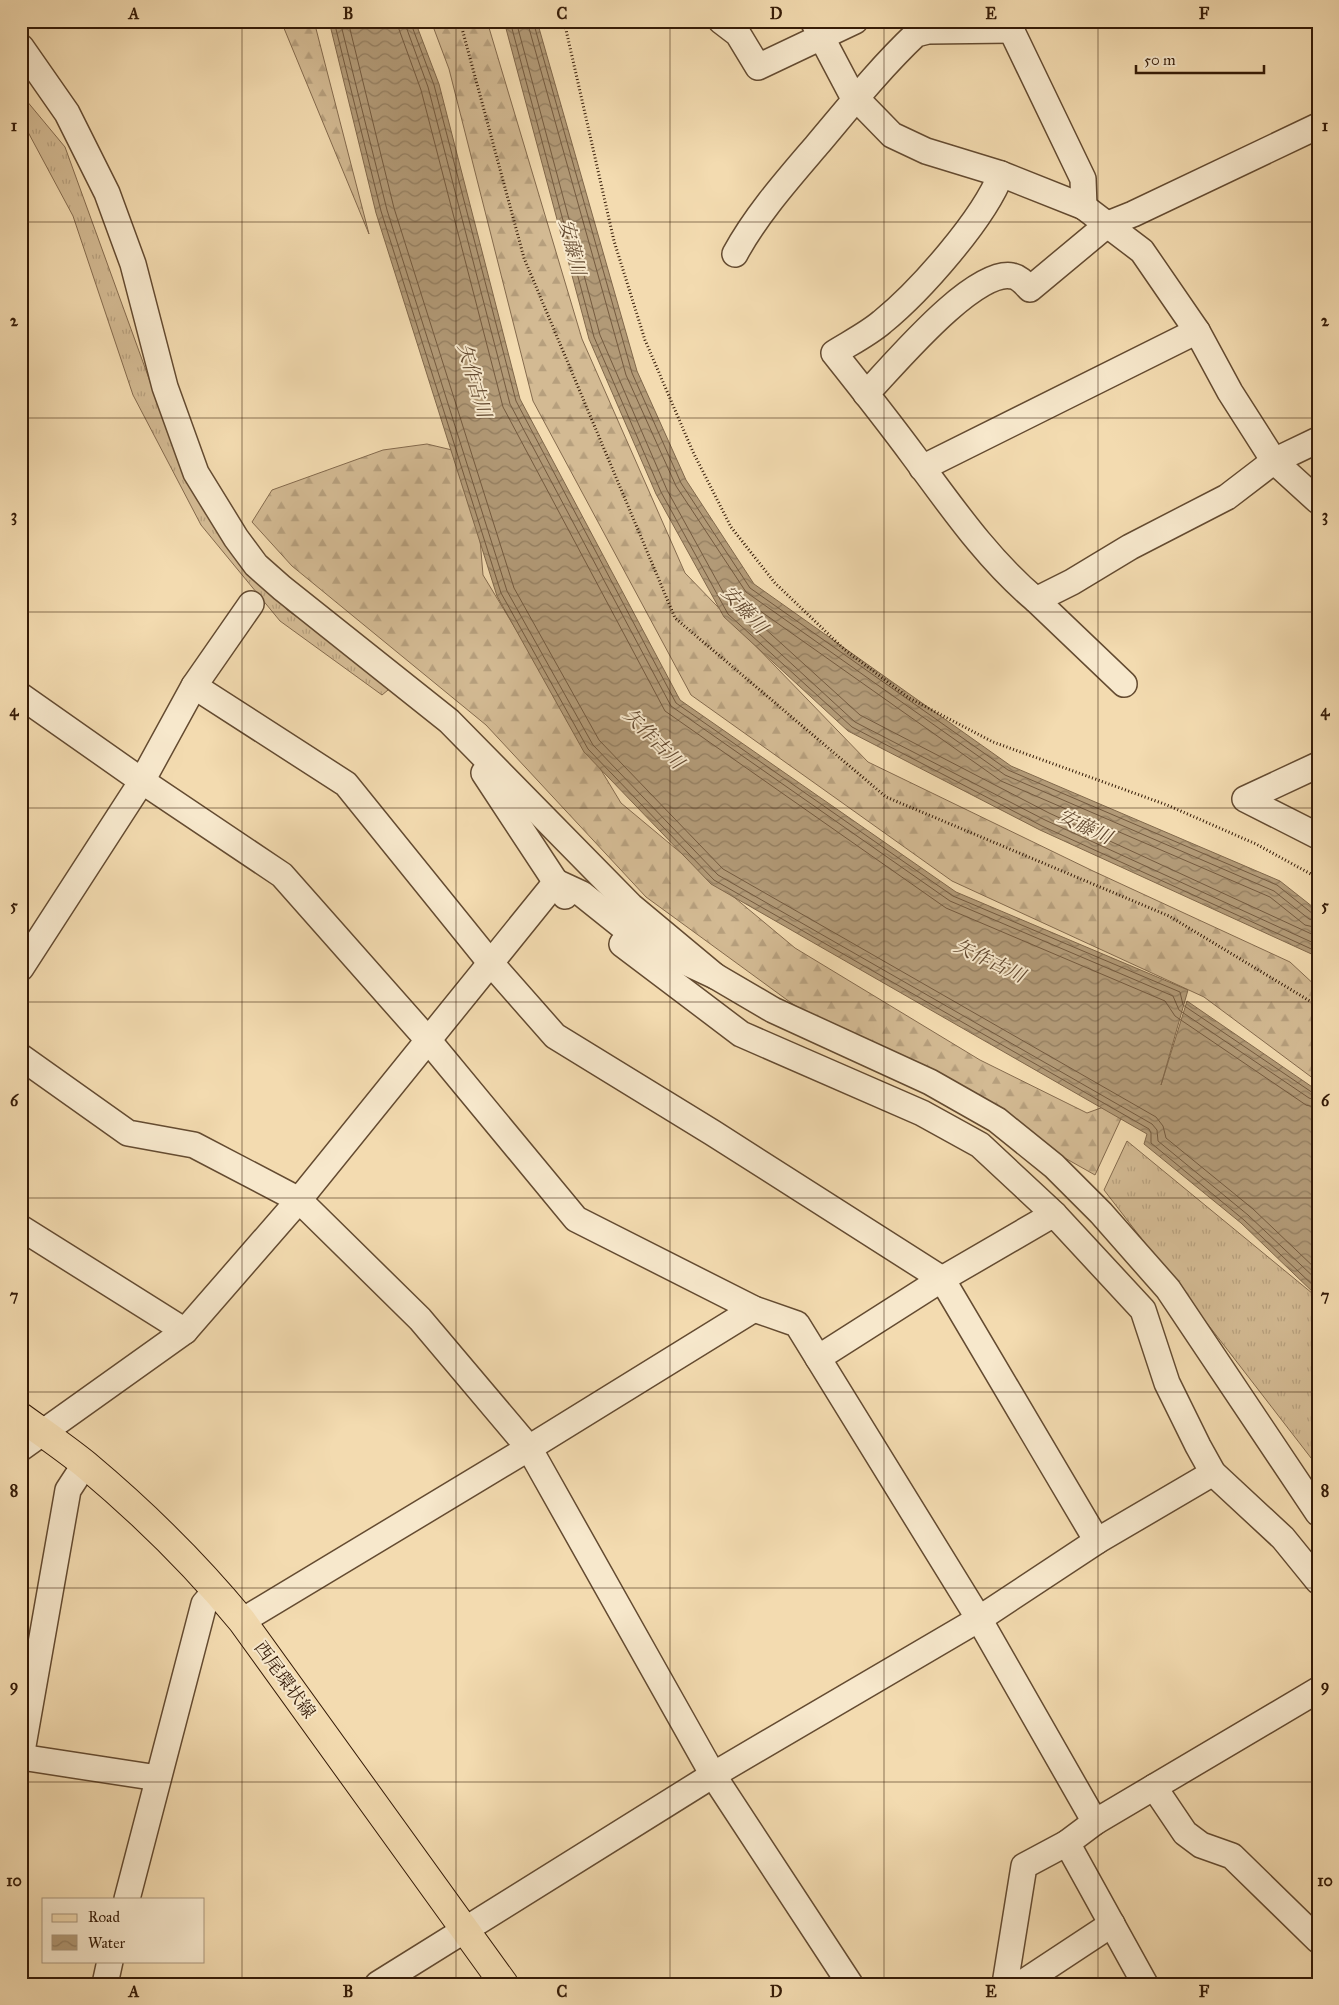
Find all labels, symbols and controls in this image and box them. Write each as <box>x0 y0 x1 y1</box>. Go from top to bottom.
text: A <box>128 4 140 23</box>
text: B <box>343 4 353 23</box>
text: C <box>557 4 568 23</box>
text: D <box>770 4 783 23</box>
text: E <box>985 4 997 23</box>
text: F <box>1199 4 1210 23</box>
scale bar <box>1136 42 1264 74</box>
text: 50 m <box>1144 51 1176 69</box>
text: 1 <box>11 116 18 135</box>
text: 1 <box>1322 116 1329 135</box>
water label: 安藤川 <box>554 217 591 279</box>
text: 2 <box>10 311 19 330</box>
text: 2 <box>1321 311 1330 330</box>
water label: 矢作古川 <box>453 340 497 422</box>
text: 3 <box>11 506 17 526</box>
text: 3 <box>1322 506 1328 526</box>
water label: 安藤川 <box>717 581 774 639</box>
text: 4 <box>10 701 20 721</box>
text: 4 <box>1321 701 1331 721</box>
water label: 矢作古川 <box>619 703 690 775</box>
water label: 安藤川 <box>1054 804 1117 850</box>
text: 5 <box>10 896 18 915</box>
text: 5 <box>1321 896 1329 915</box>
water label: 矢作古川 <box>951 933 1031 988</box>
text: 6 <box>10 1091 19 1110</box>
text: 6 <box>1321 1091 1330 1110</box>
text: 7 <box>10 1286 19 1305</box>
text: 7 <box>1321 1286 1330 1305</box>
text: 8 <box>10 1481 18 1500</box>
text: 8 <box>1321 1481 1329 1500</box>
street label: 西尾環状線 <box>250 1637 320 1723</box>
text: 9 <box>10 1676 18 1696</box>
text: 9 <box>1321 1676 1329 1696</box>
text: 10 <box>6 1871 22 1890</box>
text: 10 <box>1317 1871 1333 1890</box>
legend <box>42 1898 205 1962</box>
text: Road <box>88 1908 120 1926</box>
text: Water <box>88 1934 125 1952</box>
text: A <box>128 1982 140 2001</box>
text: B <box>343 1982 353 2001</box>
text: C <box>557 1982 568 2001</box>
text: D <box>770 1982 783 2001</box>
text: E <box>985 1982 997 2001</box>
text: F <box>1199 1982 1210 2001</box>

